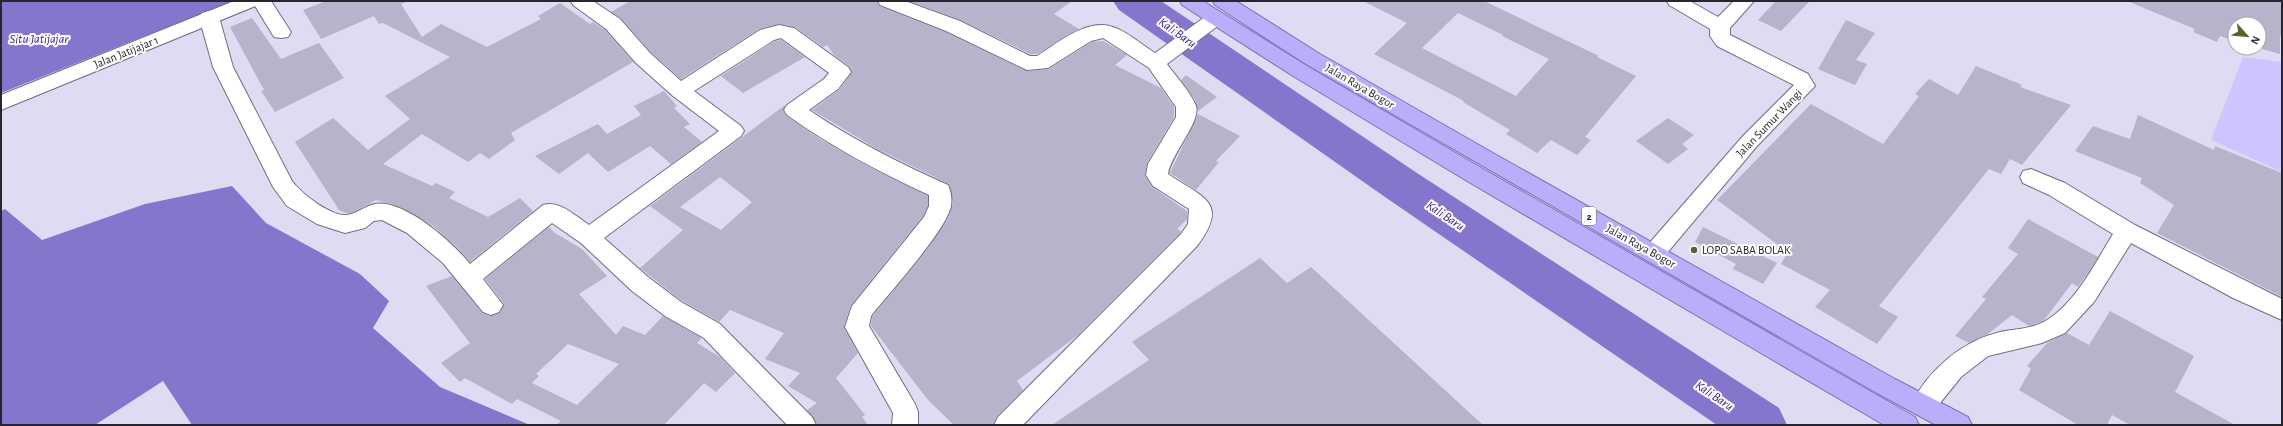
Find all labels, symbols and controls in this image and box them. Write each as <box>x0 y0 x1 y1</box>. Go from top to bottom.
water label: Kali Baru <box>1156 16 1198 51</box>
north arrow <box>2227 16 2267 56</box>
water label: Situ Jatijajar <box>9 33 69 46</box>
street label: Jalan Jatijajar 1 <box>92 34 160 71</box>
text: N <box>2249 34 2262 46</box>
street label: Jalan Raya Bogor <box>1323 61 1397 112</box>
street label: Jalan Sumur Wangi <box>1734 87 1804 159</box>
water label: Kali Baru <box>1424 199 1467 234</box>
road number: 2 <box>1582 207 1596 225</box>
street label: Jalan Raya Bogor <box>1604 222 1678 271</box>
place label: LOPO SABA BOLAK <box>1702 244 1791 256</box>
marker: LOPO SABA BOLAK <box>1689 245 1699 255</box>
water label: Kali Baru <box>1693 379 1736 414</box>

